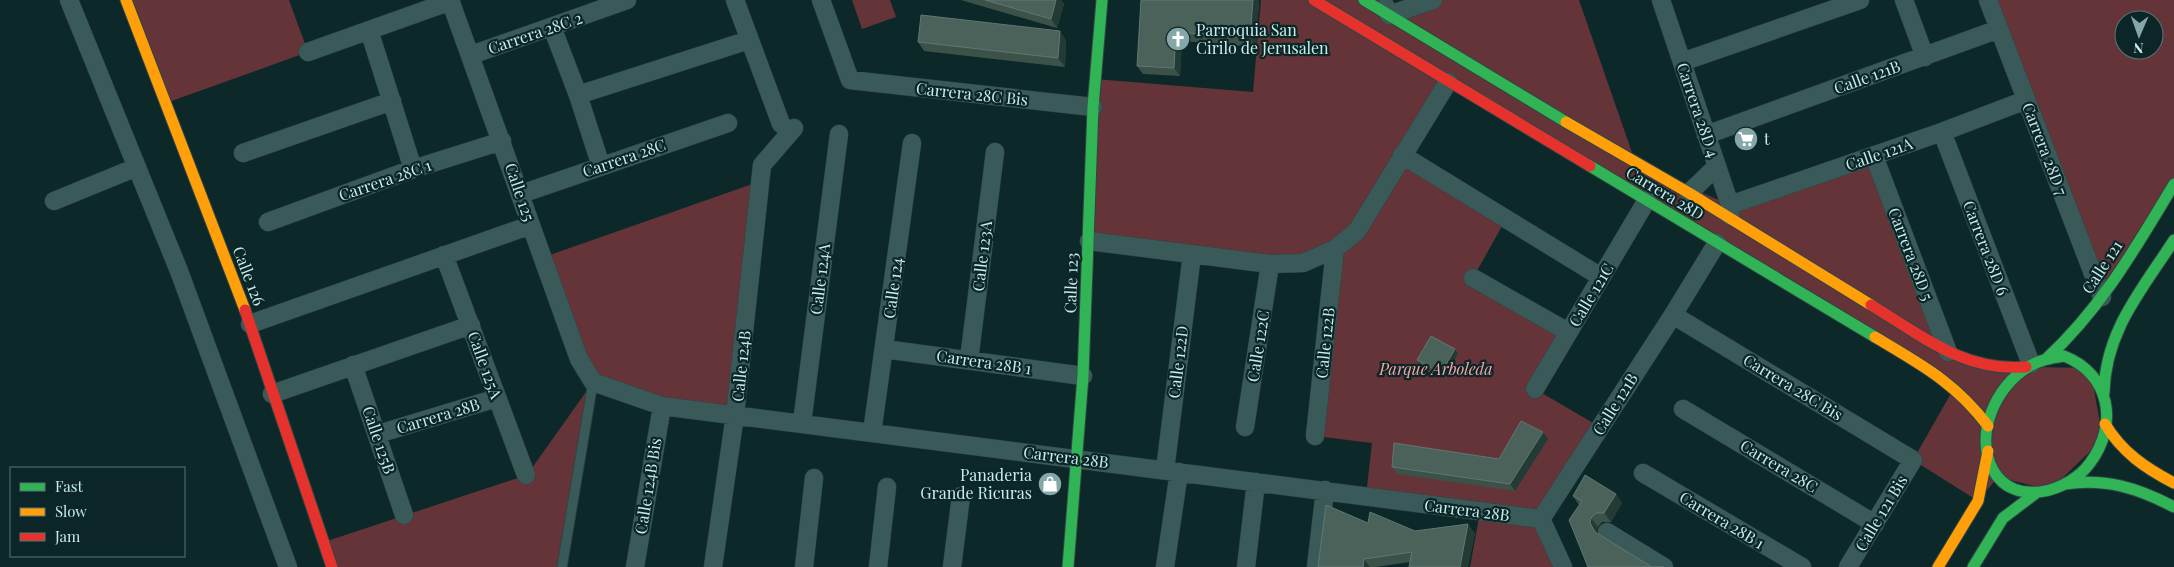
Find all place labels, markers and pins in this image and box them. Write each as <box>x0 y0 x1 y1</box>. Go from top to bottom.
place label: Parroquia San Cirilo de Jerusalen <box>1196 19 1329 58</box>
church icon: Parroquia San Cirilo de Jerusalen <box>1165 26 1191 52</box>
supermarket icon: t <box>1733 126 1759 152</box>
place label: t <box>1764 128 1770 149</box>
place label: Panaderia Grande Ricuras <box>920 464 1032 503</box>
shop icon: Panaderia Grande Ricuras <box>1037 471 1063 497</box>

